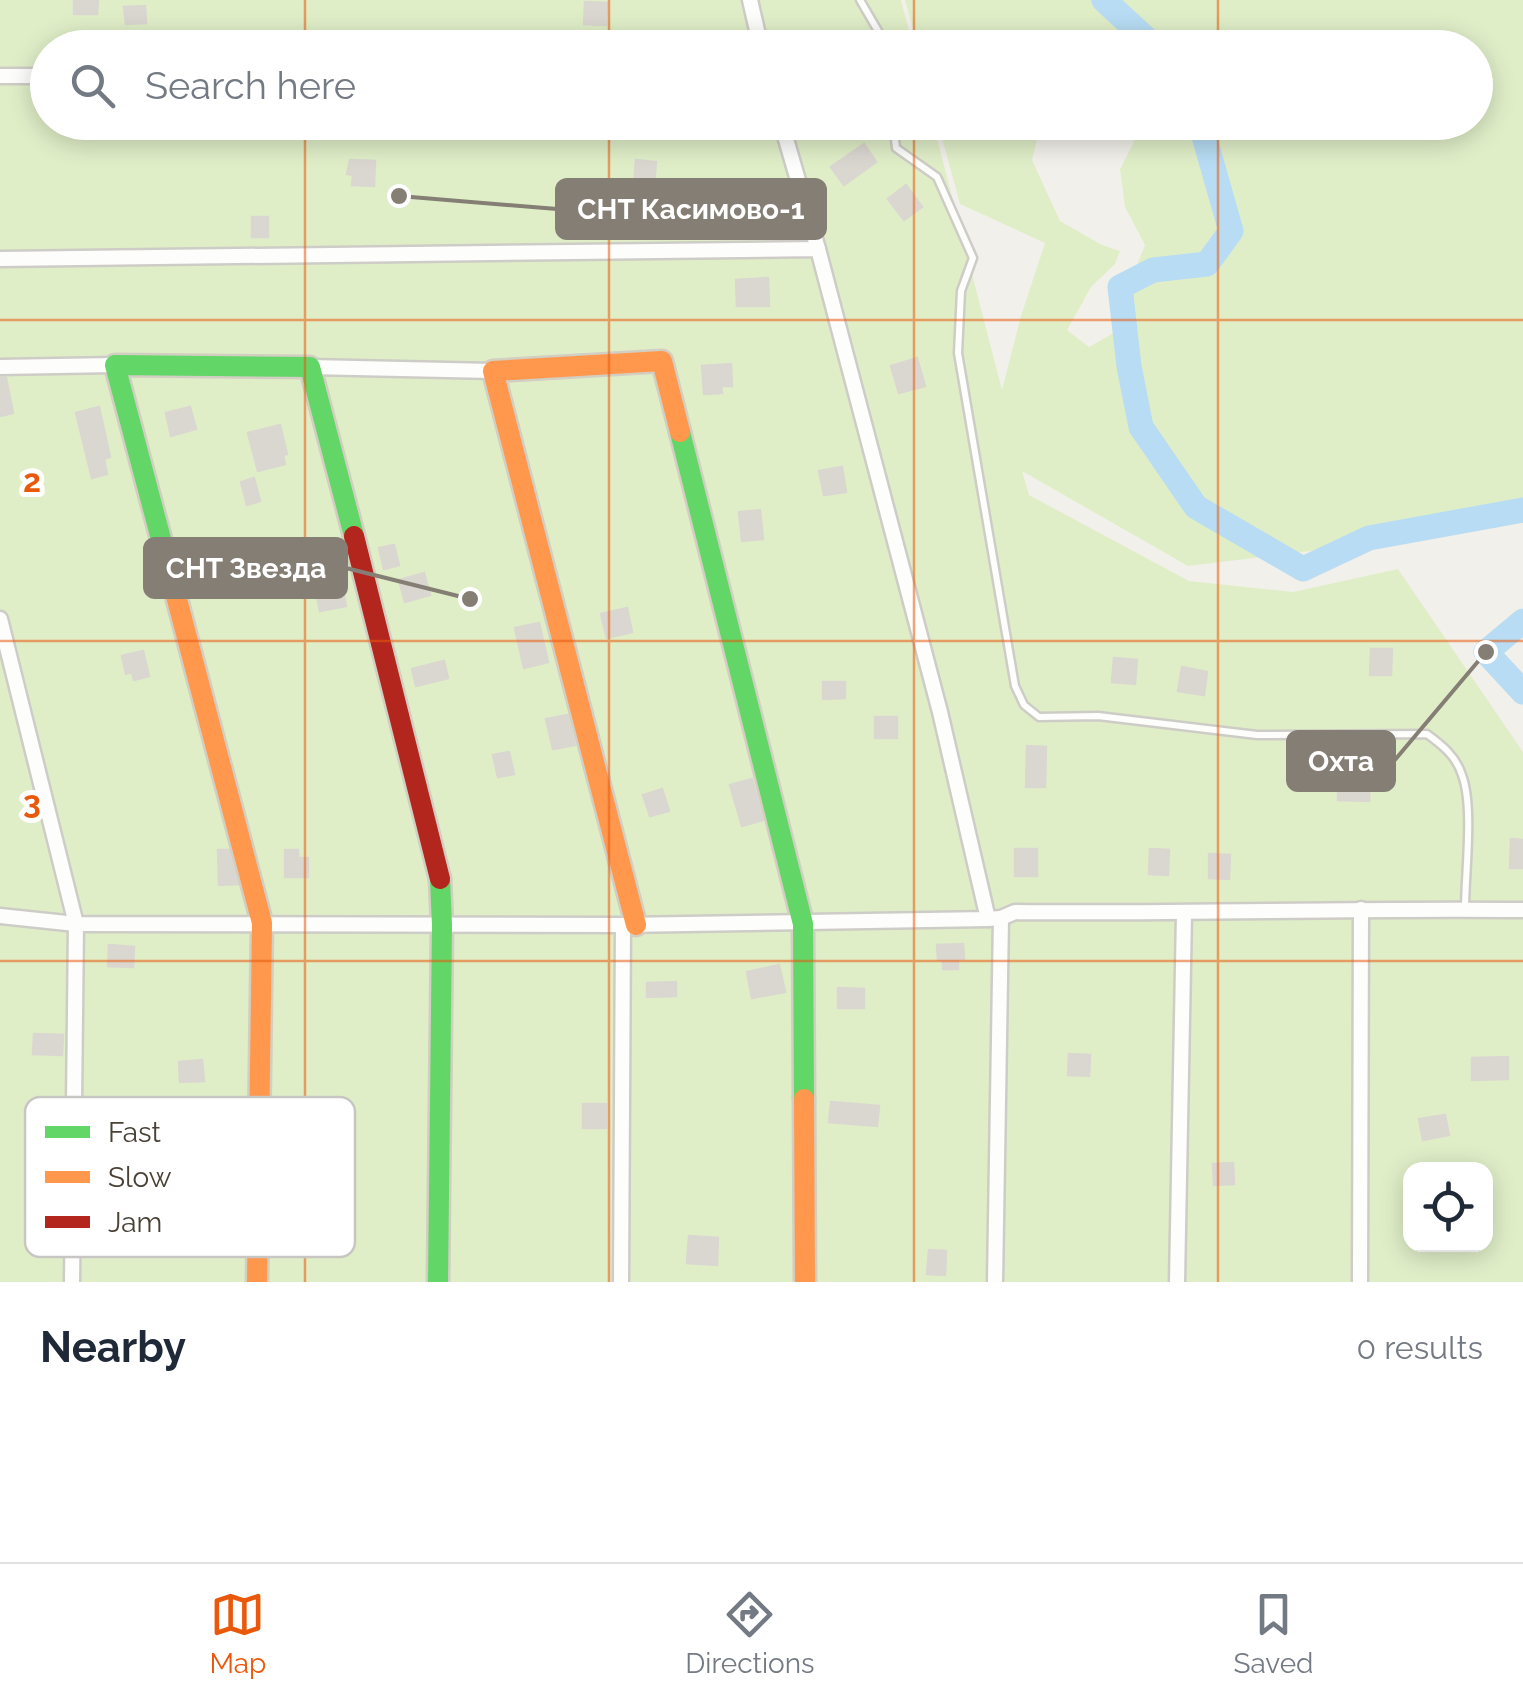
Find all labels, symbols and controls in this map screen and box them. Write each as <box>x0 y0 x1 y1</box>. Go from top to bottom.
search box <box>30 30 1493 140</box>
icon: search <box>65 58 120 113</box>
text: Search here <box>145 63 356 108</box>
callout: СНТ Касимово-1 <box>557 180 825 238</box>
text: СНТ Касимово-1 <box>577 193 805 226</box>
text: 2 <box>23 462 41 499</box>
callout: СНТ Звезда <box>145 539 346 597</box>
text: СНТ Звезда <box>166 552 326 585</box>
callout: Охта <box>1288 732 1394 790</box>
text: Охта <box>1308 745 1374 778</box>
text: 3 <box>23 783 41 820</box>
legend <box>25 1097 355 1257</box>
text: Fast <box>108 1116 161 1149</box>
text: Slow <box>108 1161 172 1194</box>
map controls <box>1403 1162 1493 1252</box>
button: locate <box>1403 1162 1493 1252</box>
text: Jam <box>108 1206 162 1239</box>
text: Nearby <box>40 1323 186 1372</box>
text: 0 results <box>1356 1329 1483 1366</box>
tab: Map <box>209 1587 266 1680</box>
tab: Directions <box>685 1587 815 1680</box>
tab: Saved <box>1233 1587 1314 1680</box>

